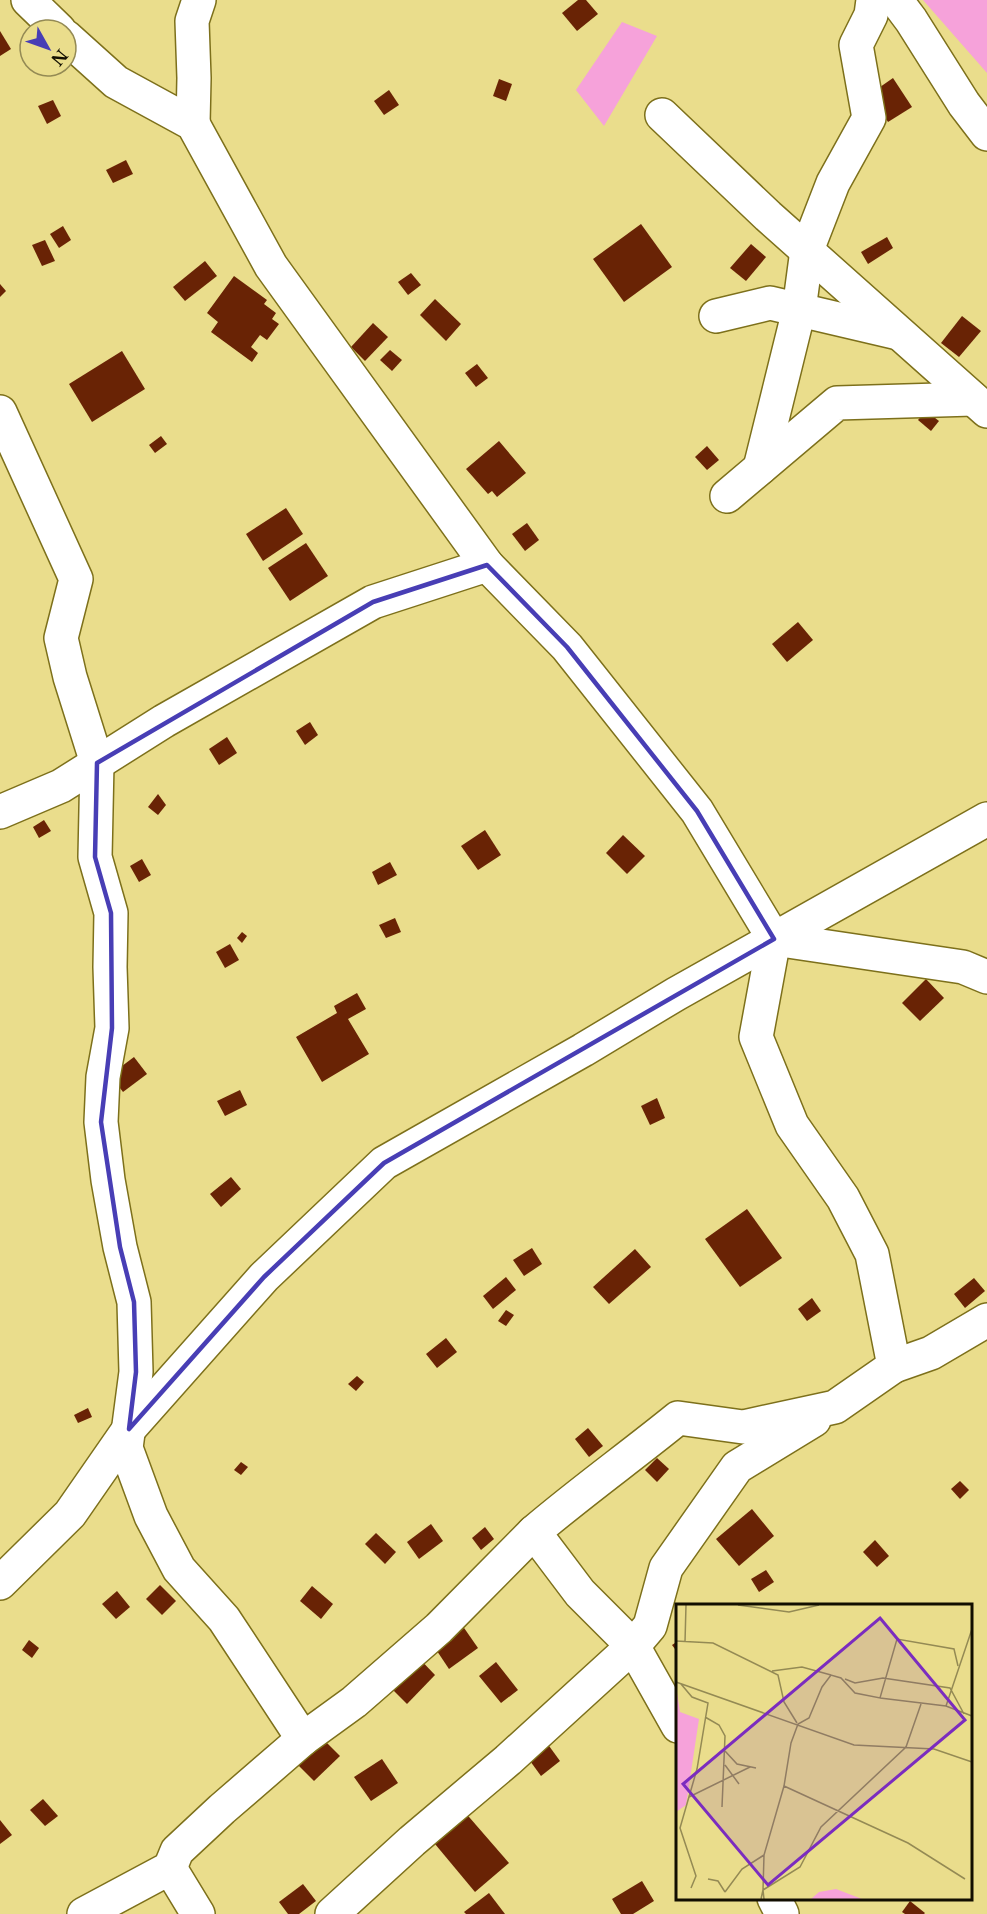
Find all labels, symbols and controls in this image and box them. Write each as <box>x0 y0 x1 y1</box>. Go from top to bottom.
north arrow <box>18 18 78 78</box>
text: N <box>47 45 72 70</box>
inset map <box>676 1604 972 1899</box>

